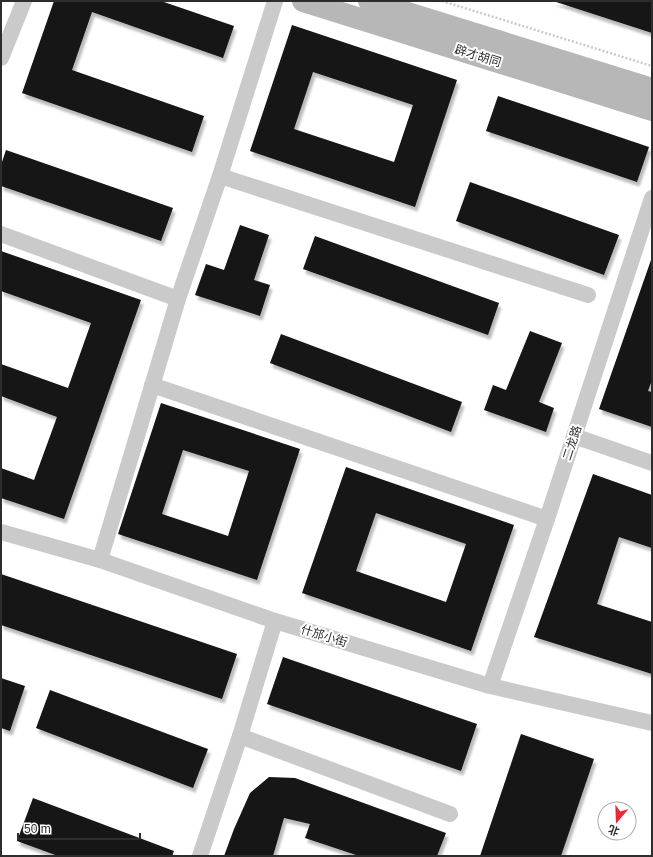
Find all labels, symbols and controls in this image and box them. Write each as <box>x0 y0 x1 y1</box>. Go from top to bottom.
street label: 辟才胡同 <box>453 42 503 70</box>
street label: 二龙路 <box>560 424 584 462</box>
street label: 什邡小街 <box>299 622 349 650</box>
north arrow <box>597 801 637 841</box>
scale bar <box>18 815 140 841</box>
text: 50 m <box>24 822 51 836</box>
text: 北 <box>607 823 621 838</box>

